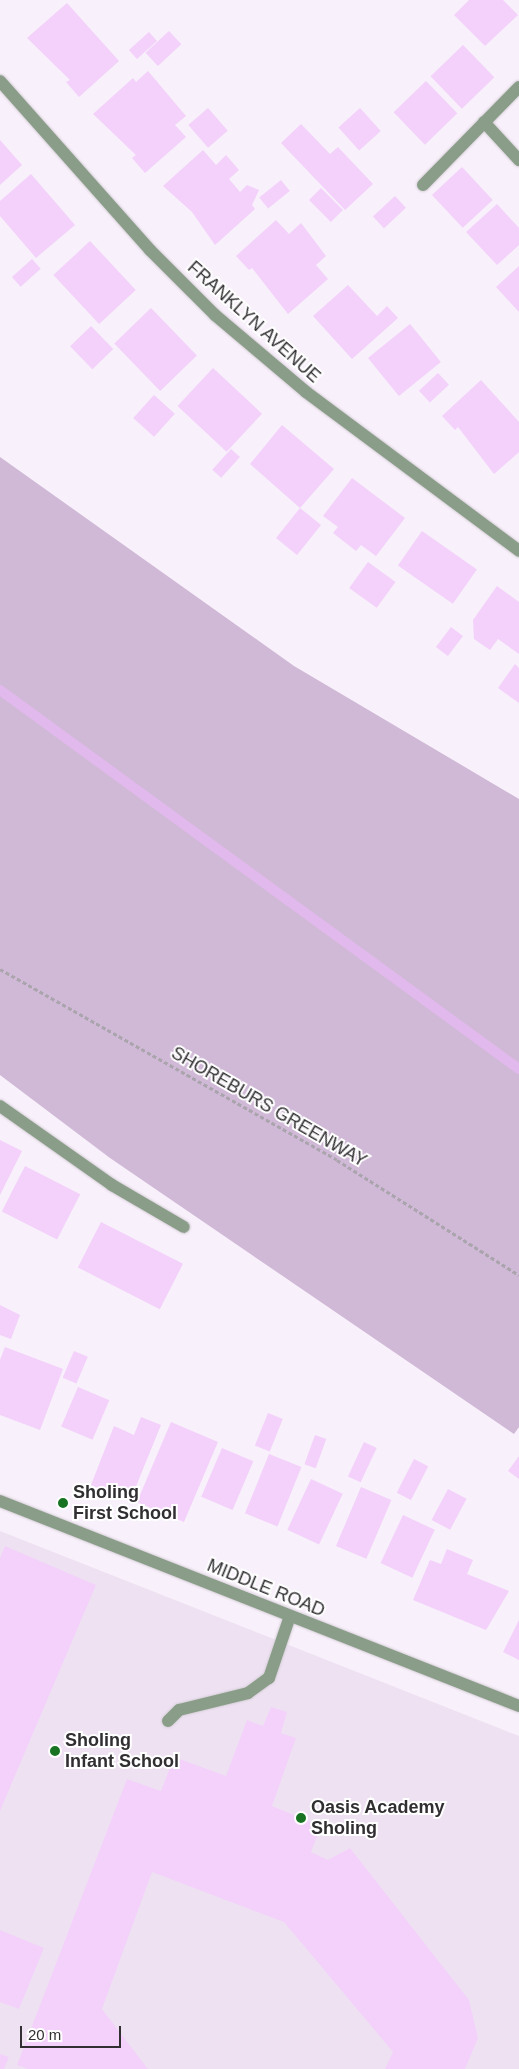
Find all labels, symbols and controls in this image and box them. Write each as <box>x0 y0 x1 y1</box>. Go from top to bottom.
street label: FRANKLYN AVENUE <box>183 256 325 388</box>
street label: SHOREBURS GREENWAY <box>167 1042 371 1172</box>
place label: Sholing First School <box>73 1482 177 1525</box>
marker: Sholing First School <box>57 1497 69 1509</box>
street label: MIDDLE ROAD <box>204 1555 328 1621</box>
place label: Sholing Infant School <box>65 1730 179 1772</box>
marker: Sholing Infant School <box>49 1745 61 1757</box>
place label: Oasis Academy Sholing <box>311 1797 445 1840</box>
marker: Oasis Academy Sholing <box>295 1812 307 1824</box>
scale bar <box>22 2016 124 2048</box>
text: 20 m <box>28 2026 61 2043</box>

